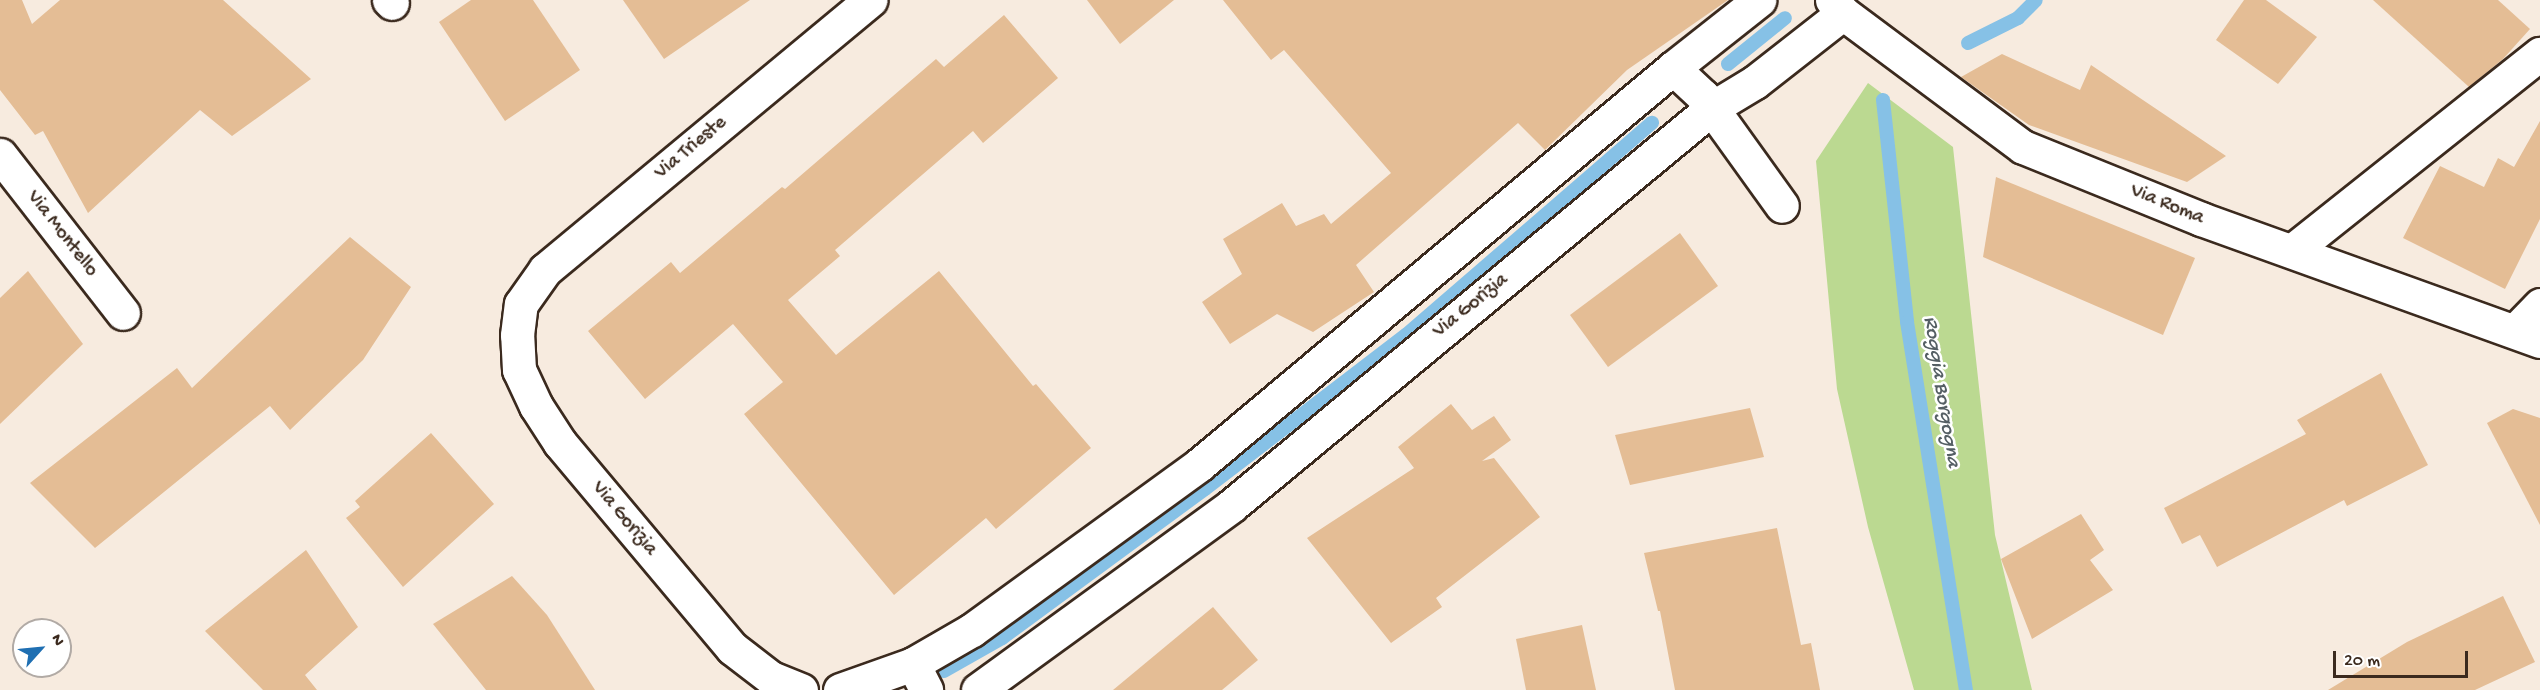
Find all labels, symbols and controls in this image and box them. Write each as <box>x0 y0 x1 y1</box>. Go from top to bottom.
street label: Via Trieste <box>650 111 732 185</box>
street label: Via Roma <box>2127 179 2207 231</box>
street label: Via Montello <box>21 186 103 282</box>
street label: Via Gorizia <box>1428 268 1514 344</box>
water label: Roggia Borgogna <box>1916 315 1964 469</box>
street label: Via Gorizia <box>586 477 662 561</box>
north arrow <box>12 618 72 678</box>
text: N <box>46 632 68 649</box>
scale bar <box>2336 639 2471 677</box>
text: 20 m <box>2344 651 2380 672</box>

